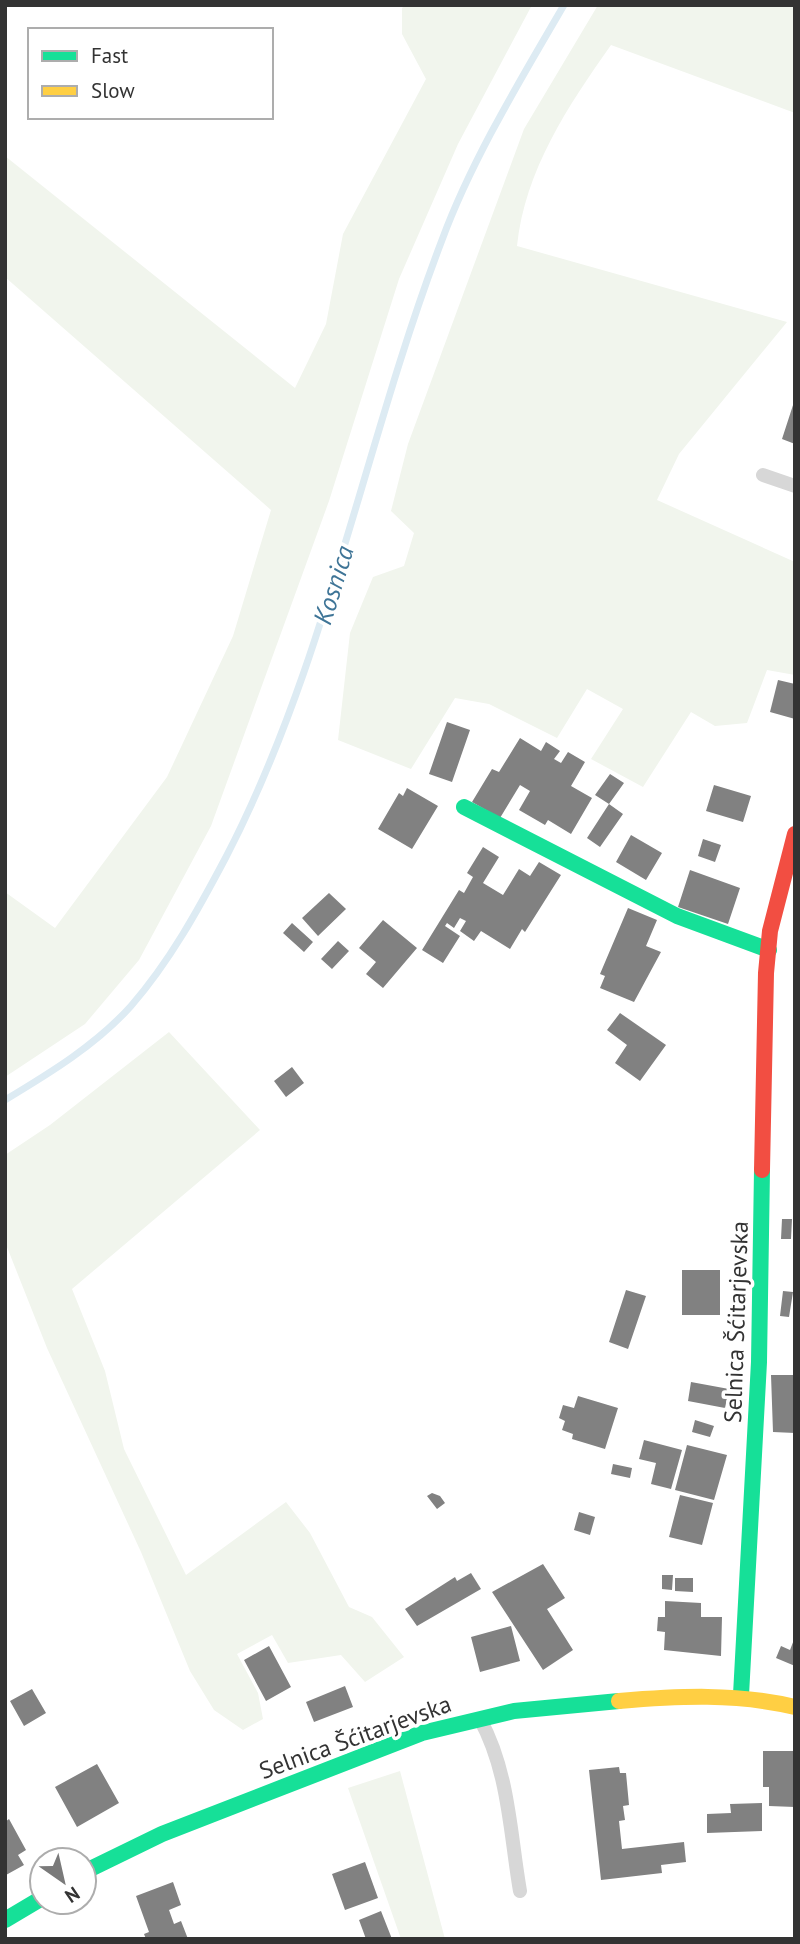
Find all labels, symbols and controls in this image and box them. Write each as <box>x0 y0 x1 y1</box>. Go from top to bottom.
legend <box>28 28 273 119</box>
text: Fast <box>91 42 128 69</box>
text: Slow <box>91 77 135 104</box>
water label: Kosnica <box>305 541 361 628</box>
street label: Selnica Šćitarjevska <box>717 1221 755 1423</box>
street label: Selnica Šćitarjevska <box>255 1688 455 1786</box>
north arrow <box>28 1846 98 1916</box>
text: N <box>61 1882 84 1909</box>

